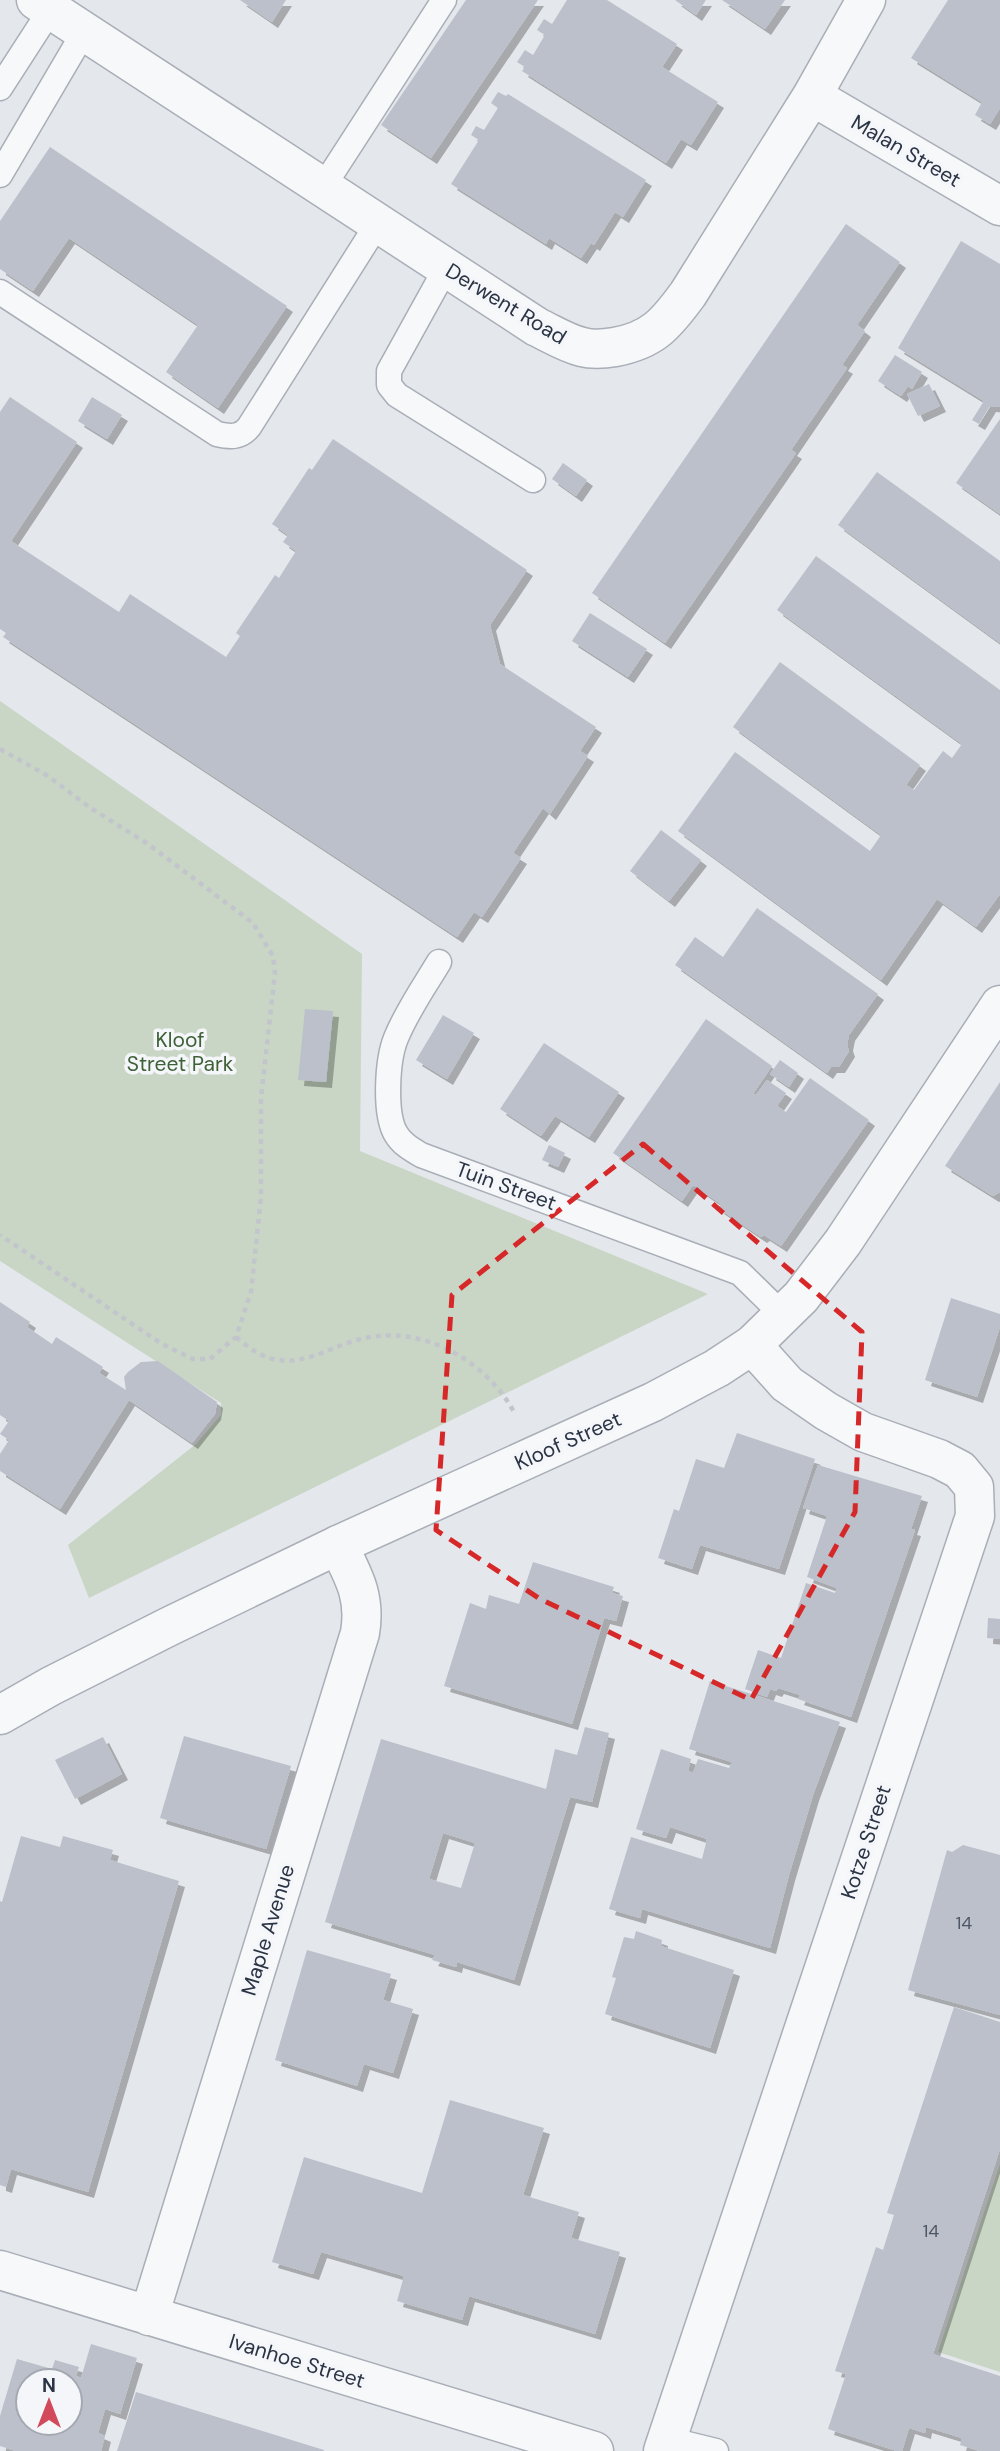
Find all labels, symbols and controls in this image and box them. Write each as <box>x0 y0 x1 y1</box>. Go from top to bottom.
street label: Malan Street <box>846 108 966 194</box>
street label: Derwent Road <box>440 257 572 351</box>
park label: Kloof Street Park <box>127 1026 234 1078</box>
street label: Tuin Street <box>452 1155 560 1217</box>
street label: Kloof Street <box>510 1405 626 1477</box>
street label: Kotze Street <box>834 1781 898 1903</box>
street label: Maple Avenue <box>235 1861 301 1999</box>
house number: 14 <box>956 1911 972 1935</box>
house number: 14 <box>923 2219 939 2243</box>
street label: Ivanhoe Street <box>226 2327 368 2395</box>
north arrow <box>14 2367 84 2437</box>
text: N <box>42 2373 56 2398</box>

